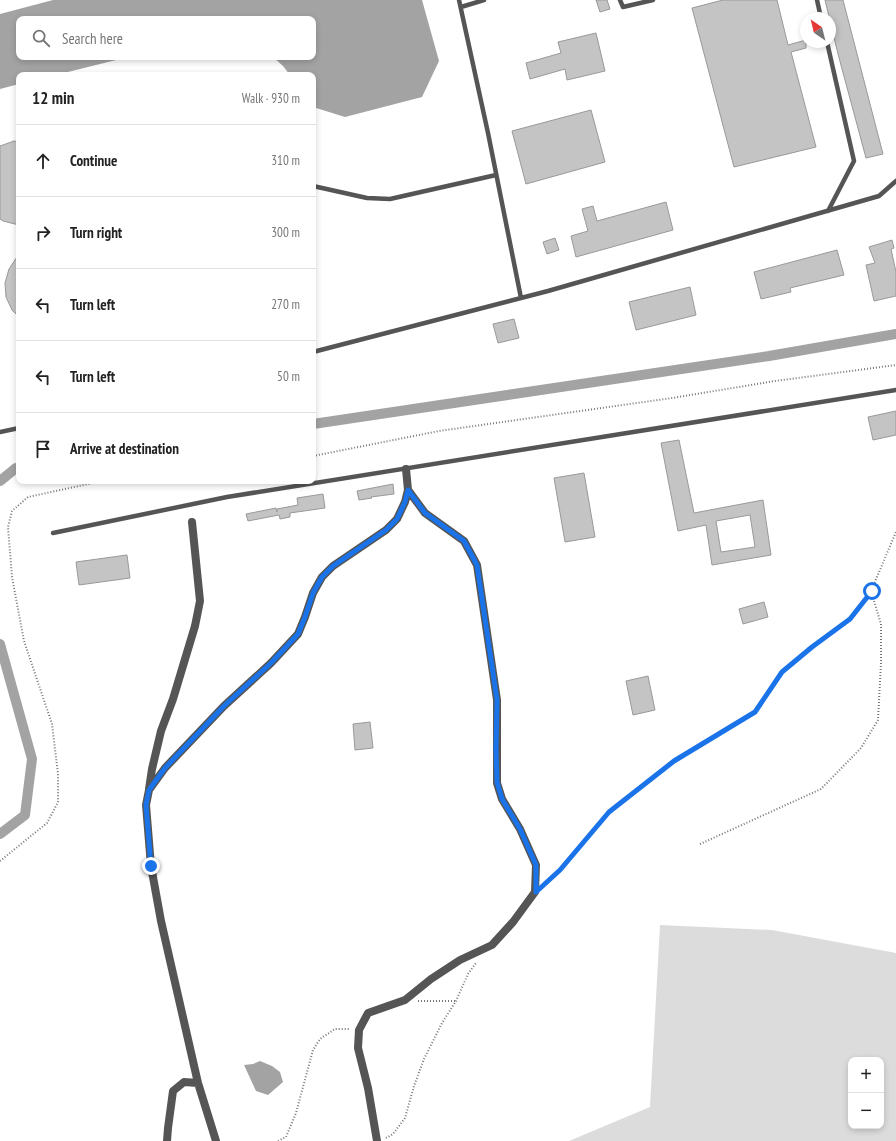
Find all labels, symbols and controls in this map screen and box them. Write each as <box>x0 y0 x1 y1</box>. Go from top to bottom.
north arrow <box>800 12 836 48</box>
search box <box>16 16 316 60</box>
icon: search <box>30 27 52 49</box>
text: Search here <box>62 29 123 48</box>
text: 12 min <box>32 87 74 109</box>
text: Walk · 930 m <box>242 90 300 107</box>
icon: ahead <box>32 150 54 172</box>
text: Continue <box>70 151 117 170</box>
text: 310 m <box>271 152 300 169</box>
icon: right <box>32 222 54 244</box>
text: Turn right <box>70 223 122 242</box>
text: 300 m <box>271 224 300 241</box>
icon: left <box>32 294 54 316</box>
text: Turn left <box>70 295 115 314</box>
text: 270 m <box>271 296 300 313</box>
icon: left <box>32 366 54 388</box>
text: Turn left <box>70 367 115 386</box>
text: 50 m <box>277 368 300 385</box>
icon: arrive <box>32 438 54 460</box>
text: Arrive at destination <box>70 439 179 458</box>
route start <box>863 582 881 600</box>
route end <box>142 857 160 875</box>
map controls <box>848 1057 884 1129</box>
button: + <box>848 1057 884 1093</box>
button: − <box>848 1093 884 1129</box>

